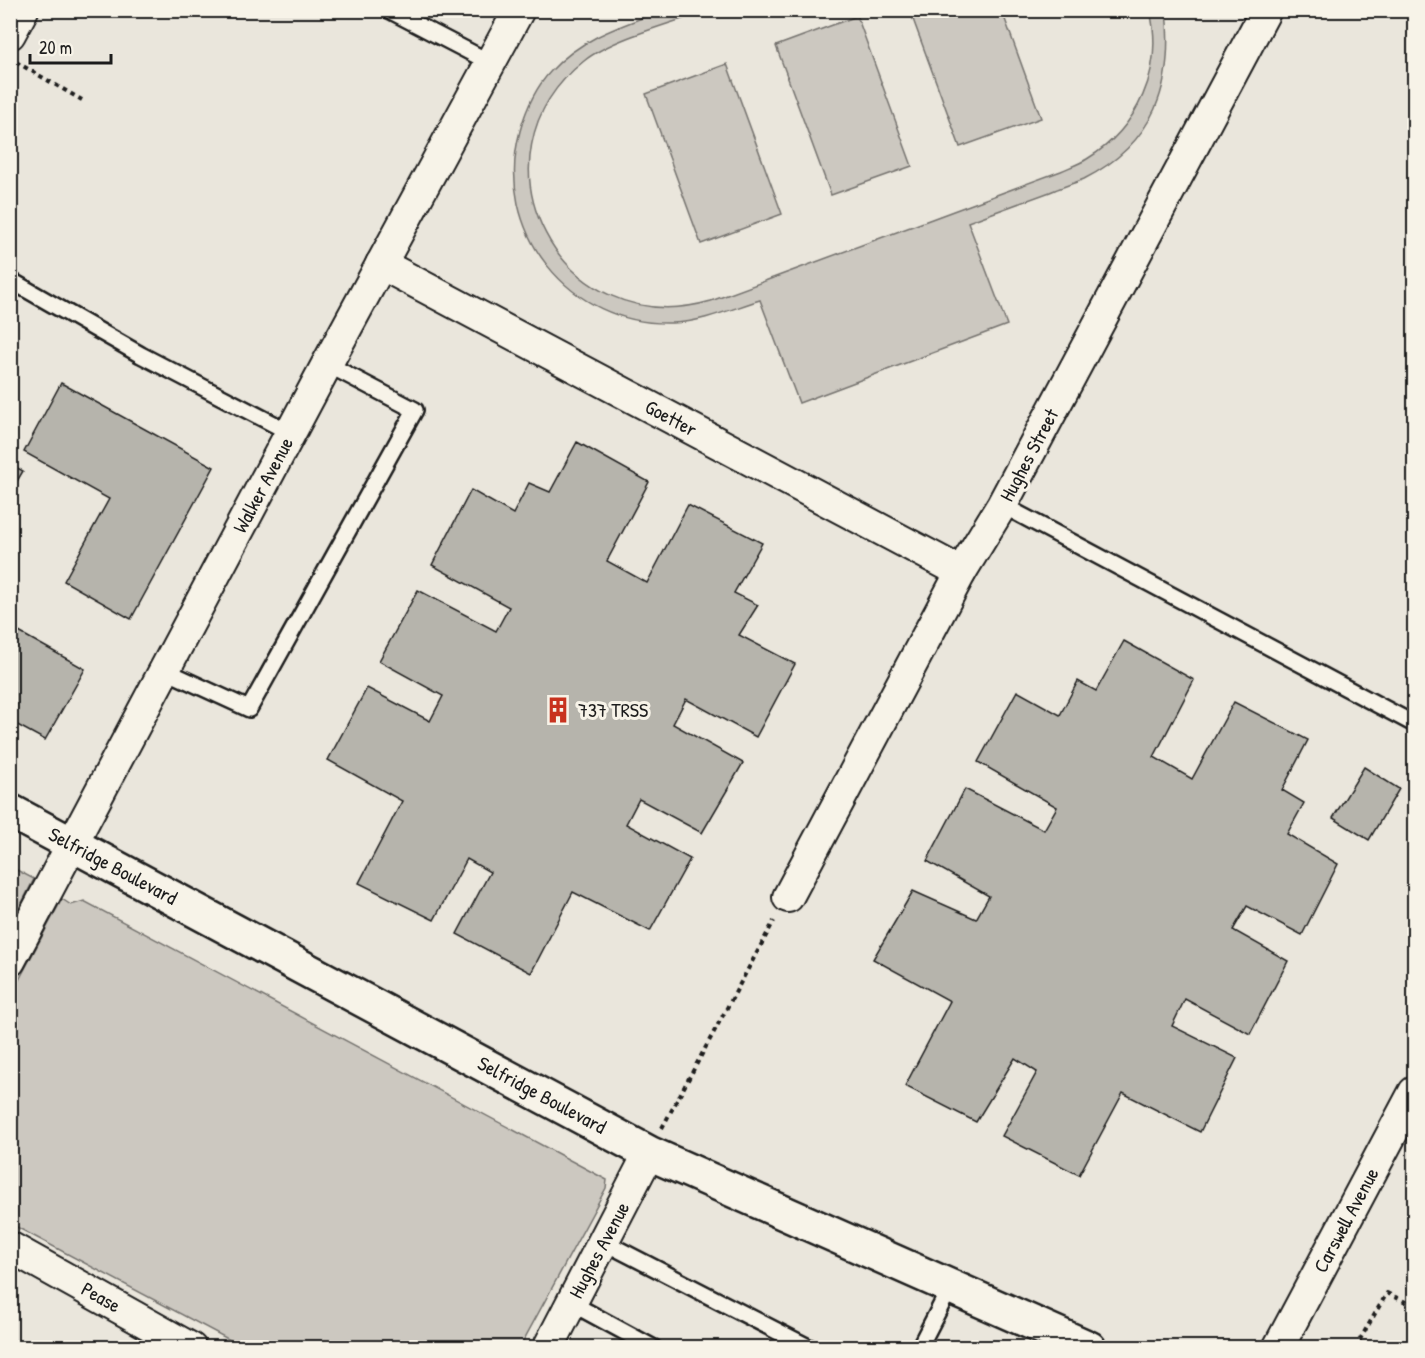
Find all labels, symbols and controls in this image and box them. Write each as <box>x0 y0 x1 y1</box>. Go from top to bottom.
scale bar <box>30 27 111 65</box>
text: 20 m <box>39 35 72 60</box>
street label: Goetter <box>641 393 702 443</box>
street label: Hughes Street <box>993 403 1065 506</box>
street label: Walker Avenue <box>226 432 299 537</box>
building icon: 737 TRSS <box>543 695 573 725</box>
place label: 737 TRSS <box>578 696 648 723</box>
street label: Selfridge Boulevard <box>44 820 182 911</box>
street label: Selfridge Boulevard <box>473 1049 611 1140</box>
street label: Carswell Avenue <box>1307 1162 1385 1277</box>
street label: Hughes Avenue <box>562 1197 635 1303</box>
street label: Pease <box>77 1275 126 1318</box>

